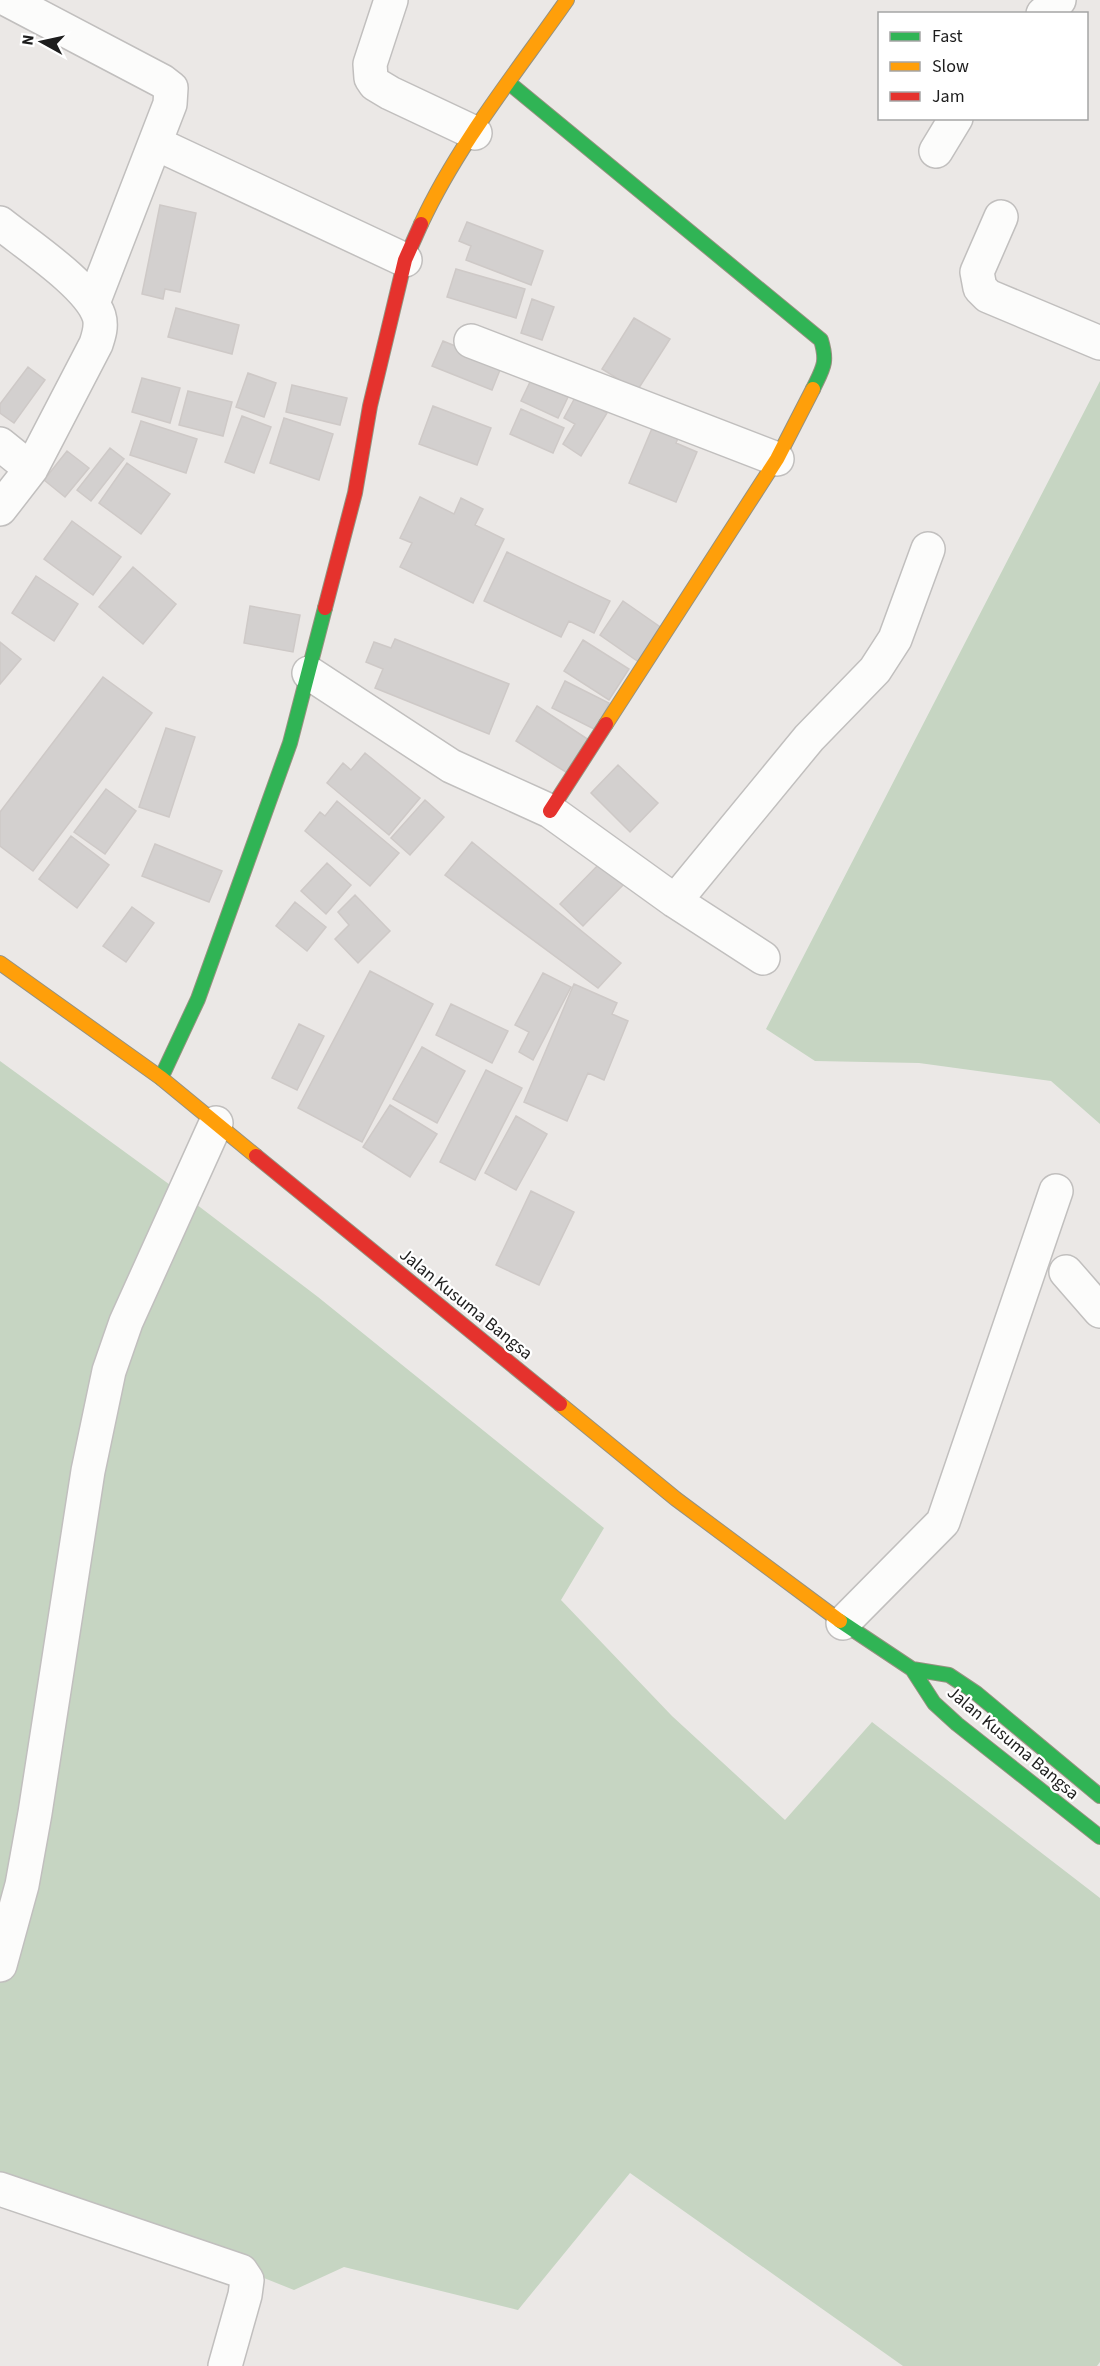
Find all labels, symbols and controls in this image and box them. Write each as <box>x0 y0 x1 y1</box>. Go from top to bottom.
north arrow <box>12 12 72 72</box>
legend <box>878 12 1088 120</box>
text: Fast <box>932 24 963 49</box>
text: N <box>17 33 40 47</box>
text: Slow <box>932 54 969 79</box>
text: Jam <box>932 84 965 109</box>
street label: Jalan Kusuma Bangsa <box>394 1242 538 1366</box>
street label: Jalan Kusuma Bangsa <box>942 1680 1084 1806</box>

